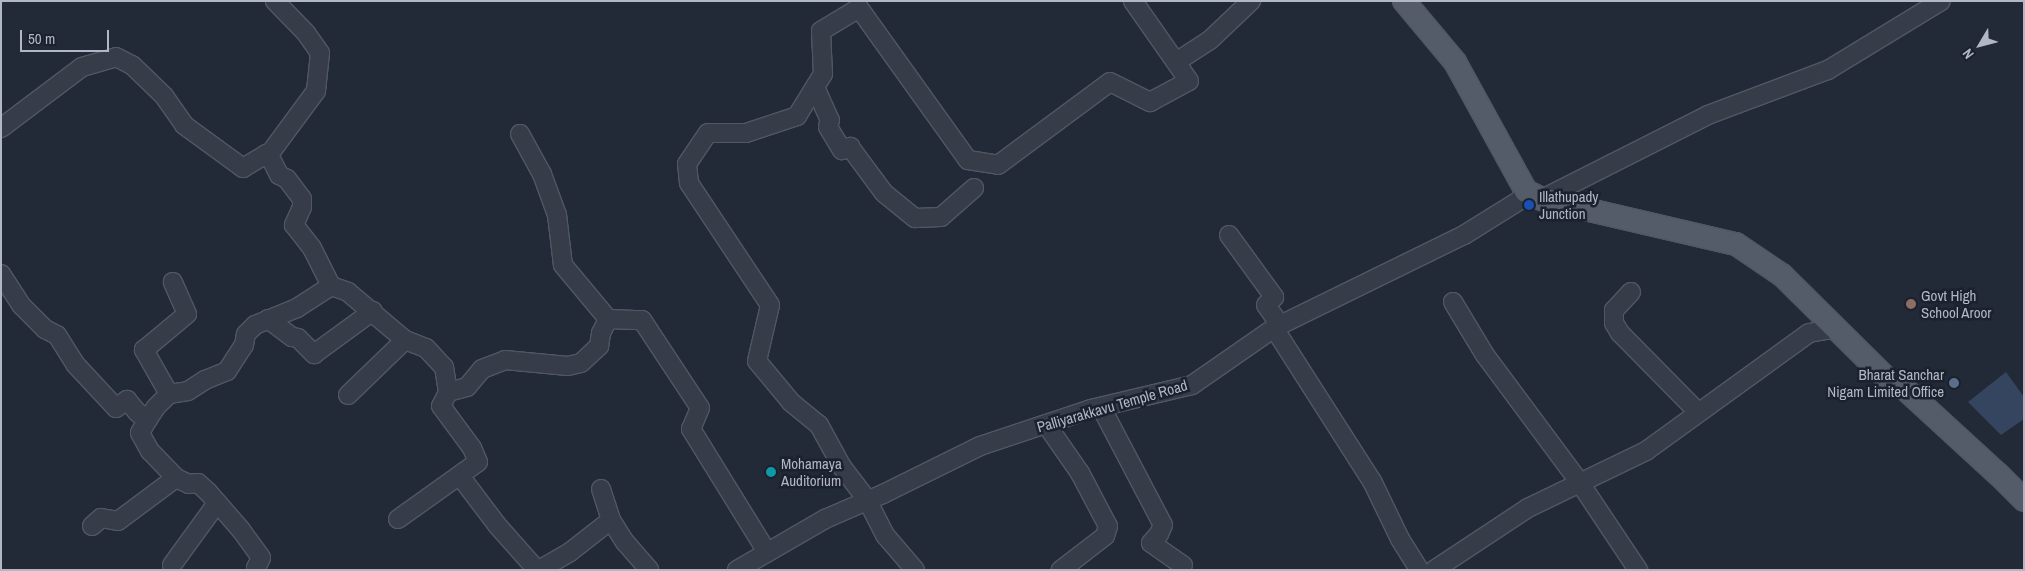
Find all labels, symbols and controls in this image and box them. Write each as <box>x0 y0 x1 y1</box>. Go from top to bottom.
scale bar <box>22 20 111 52</box>
north arrow <box>1955 20 2005 70</box>
text: 50 m <box>28 28 55 49</box>
text: N <box>1958 45 1978 63</box>
place label: Illathupady Junction <box>1539 187 1598 222</box>
marker: Illathupady Junction <box>1523 199 1535 211</box>
place label: Govt High School Aroor <box>1921 286 1992 321</box>
marker: Govt High School Aroor <box>1905 298 1917 310</box>
place label: Bharat Sanchar Nigam Limited Office <box>1827 365 1944 400</box>
street label: Palliyarakkavu Temple Road <box>1035 376 1189 436</box>
marker: Bharat Sanchar Nigam Limited Office <box>1948 377 1960 389</box>
place label: Mohamaya Auditorium <box>781 454 842 489</box>
marker: Mohamaya Auditorium <box>765 466 777 478</box>

